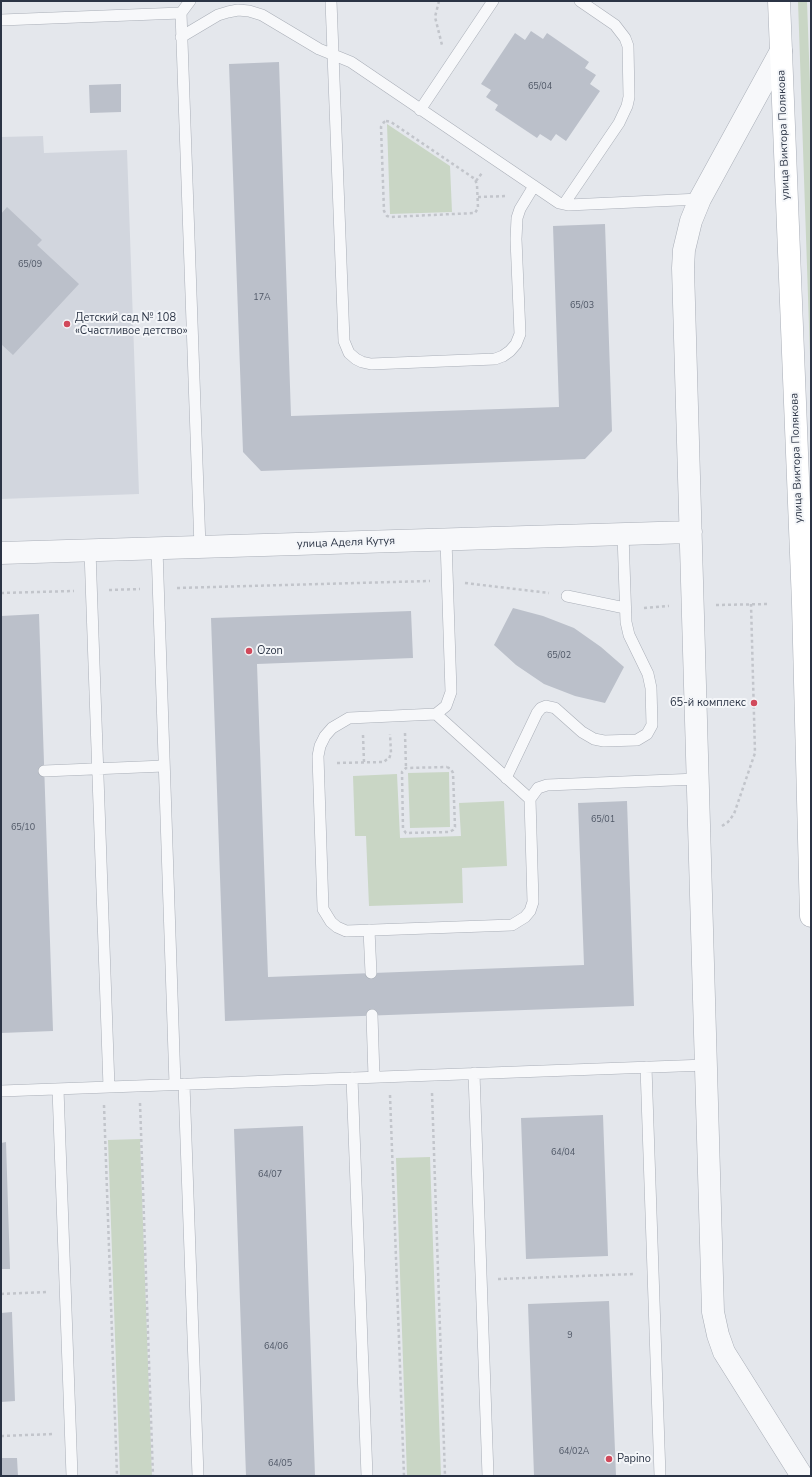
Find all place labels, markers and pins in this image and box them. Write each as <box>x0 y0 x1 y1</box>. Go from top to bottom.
place label: Детский сад № 108 «Счастливое детство» <box>75 311 188 337</box>
marker: Детский сад № 108 «Счастливое детство» <box>62 319 72 329</box>
place label: Ozon <box>257 644 283 658</box>
marker: Ozon <box>244 646 254 656</box>
place label: 65-й комплекс <box>670 696 746 710</box>
marker: 65-й комплекс <box>749 698 759 708</box>
place label: Papino <box>617 1452 651 1466</box>
marker: Papino <box>604 1454 614 1464</box>

